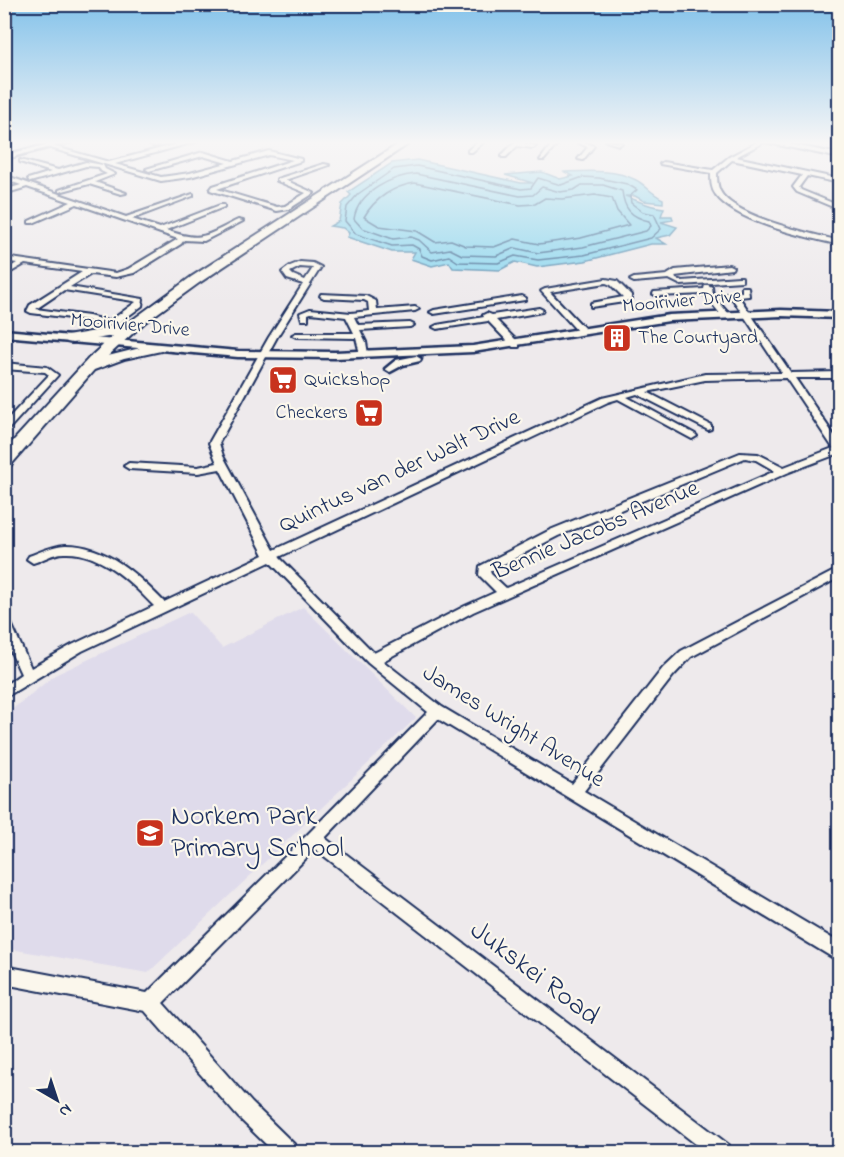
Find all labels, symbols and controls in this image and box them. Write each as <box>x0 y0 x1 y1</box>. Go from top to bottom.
street label: Mooirivier Drive <box>621 282 743 322</box>
street label: Mooirivier Drive <box>69 306 191 346</box>
building icon: The Courtyard <box>601 322 633 354</box>
place label: The Courtyard <box>638 324 758 353</box>
supermarket icon: Quickshop <box>267 364 299 396</box>
place label: Quickshop <box>304 366 391 395</box>
supermarket icon: Checkers <box>353 397 385 429</box>
place label: Checkers <box>276 399 348 428</box>
street label: Quintus van der Walt Drive <box>274 401 527 543</box>
street label: Bennie Jacobs Avenue <box>486 472 705 591</box>
street label: James Wright Avenue <box>415 657 611 798</box>
place label: Norkem Park Primary School <box>171 797 344 870</box>
school or university icon: Norkem Park Primary School <box>134 817 166 849</box>
street label: Jukskei Road <box>460 911 608 1037</box>
north arrow <box>27 1070 87 1130</box>
text: N <box>53 1097 77 1123</box>

